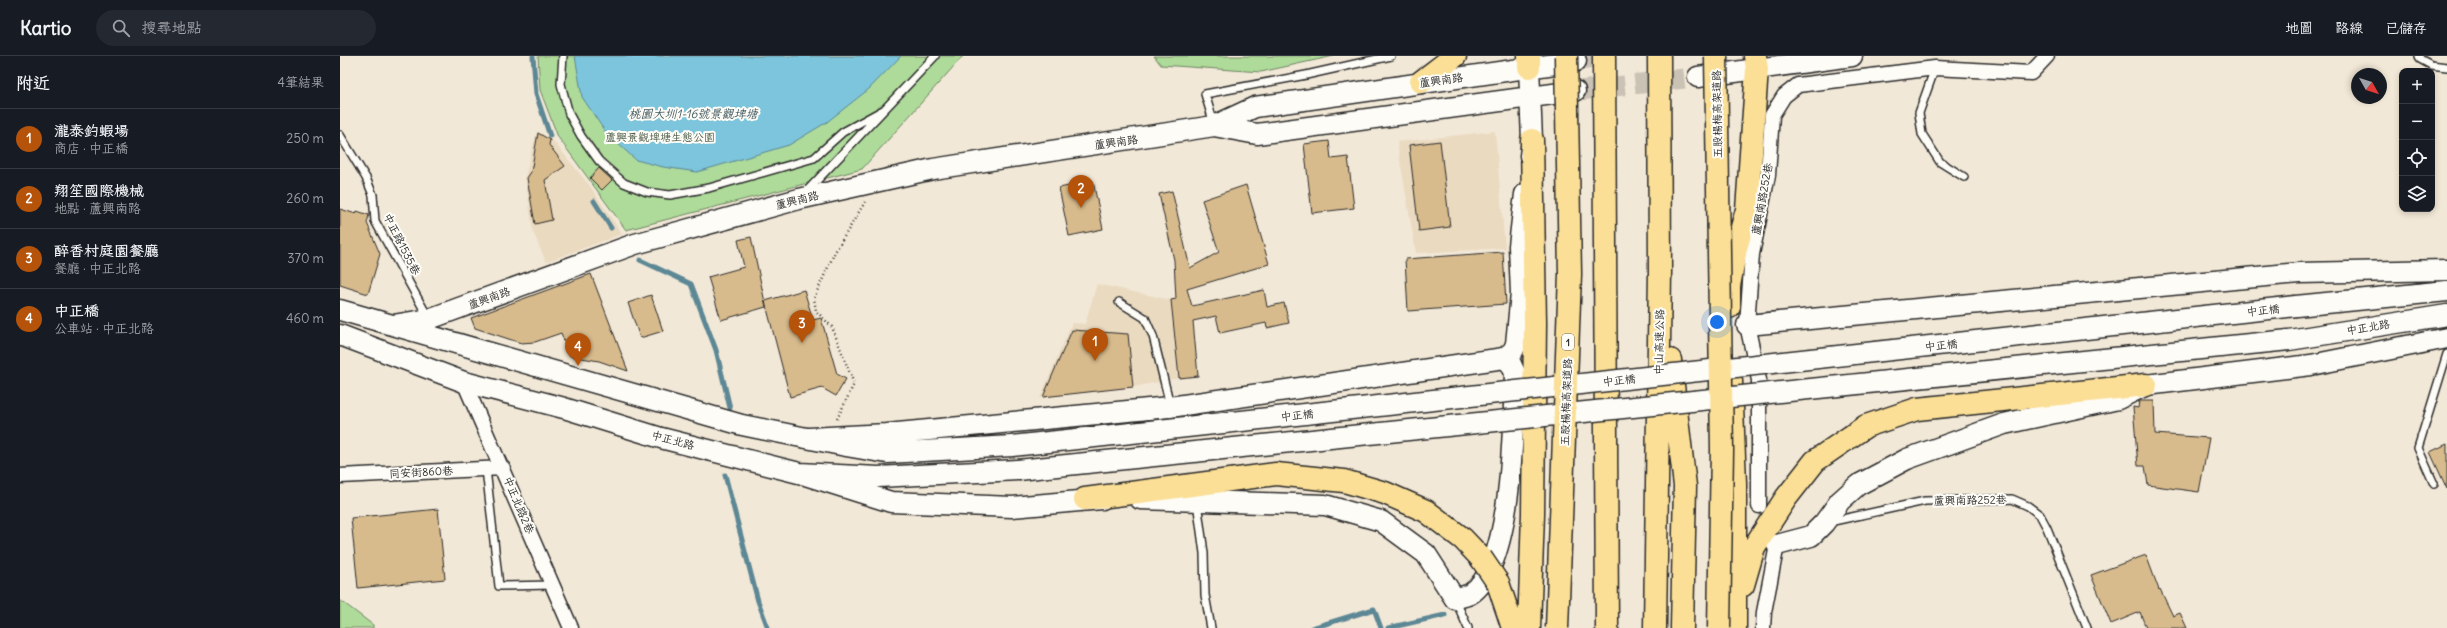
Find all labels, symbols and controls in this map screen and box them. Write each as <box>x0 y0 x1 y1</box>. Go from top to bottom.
search box <box>96 10 376 46</box>
text: Kartio <box>20 16 72 40</box>
icon: search <box>110 17 132 39</box>
text: 搜尋地點 <box>142 18 202 37</box>
text: 地圖 <box>2285 19 2313 37</box>
text: 路線 <box>2335 19 2363 37</box>
text: 已儲存 <box>2385 19 2427 37</box>
north arrow <box>2351 68 2387 104</box>
map controls <box>2399 68 2435 212</box>
button: + <box>2399 68 2435 104</box>
street label: 蘆興南路 <box>1418 70 1464 90</box>
street label: 五股楊梅高架道路 <box>1709 70 1725 158</box>
text: 附近 <box>16 72 50 94</box>
text: 4筆結果 <box>277 74 324 91</box>
button: − <box>2399 104 2435 140</box>
water label: 桃園大圳1-16號景觀埤塘 <box>628 106 760 121</box>
text: 瀧泰釣蝦場 <box>54 121 129 140</box>
text: 1 <box>26 130 32 147</box>
text: 250 m <box>286 130 324 147</box>
park label: 蘆興景觀埤塘生態公園 <box>605 130 715 144</box>
street label: 蘆興南路 <box>1093 132 1139 152</box>
text: 商店 · 中正橋 <box>54 140 128 157</box>
button: locate <box>2399 140 2435 176</box>
street label: 蘆興南路252巷 <box>1749 162 1775 236</box>
pin: 2 <box>1068 175 1094 208</box>
button: layers <box>2399 176 2435 212</box>
text: 翔笙國際機械 <box>54 181 144 200</box>
street label: 蘆興南路 <box>774 188 820 212</box>
text: 2 <box>25 190 33 207</box>
text: 260 m <box>286 190 324 207</box>
text: 地點 · 蘆興南路 <box>54 200 141 217</box>
street label: 中正路1535巷 <box>380 211 424 277</box>
text: 醉香村庭園餐廳 <box>54 241 159 260</box>
text: 3 <box>25 250 33 267</box>
text: 370 m <box>287 250 324 267</box>
text: 餐廳 · 中正北路 <box>54 260 141 277</box>
street label: 蘆興南路 <box>466 284 512 312</box>
text: 中正橋 <box>54 301 99 320</box>
street label: 中正橋 <box>2246 301 2280 319</box>
street label: 中山高速公路 <box>1651 309 1667 375</box>
text: 4 <box>25 310 33 327</box>
text: 460 m <box>286 310 324 327</box>
pin: 3 <box>789 310 815 343</box>
your location <box>1707 312 1727 332</box>
street label: 中正北路 <box>2345 317 2391 337</box>
text: 公車站 · 中正北路 <box>54 320 154 337</box>
pin: 1 <box>1082 328 1108 361</box>
pin: 4 <box>565 333 591 366</box>
road number: 1 <box>1562 334 1574 350</box>
street label: 中正橋 <box>1924 336 1958 354</box>
street label: 五股楊梅高架道路 <box>1557 358 1575 446</box>
street label: 中正橋 <box>1602 371 1636 389</box>
street label: 中正橋 <box>1280 406 1314 424</box>
street label: 中正北路 <box>650 428 696 452</box>
street label: 同安街860巷 <box>389 463 453 481</box>
street label: 中正北路2巷 <box>501 474 537 536</box>
street label: 蘆興南路252巷 <box>1933 492 2007 508</box>

